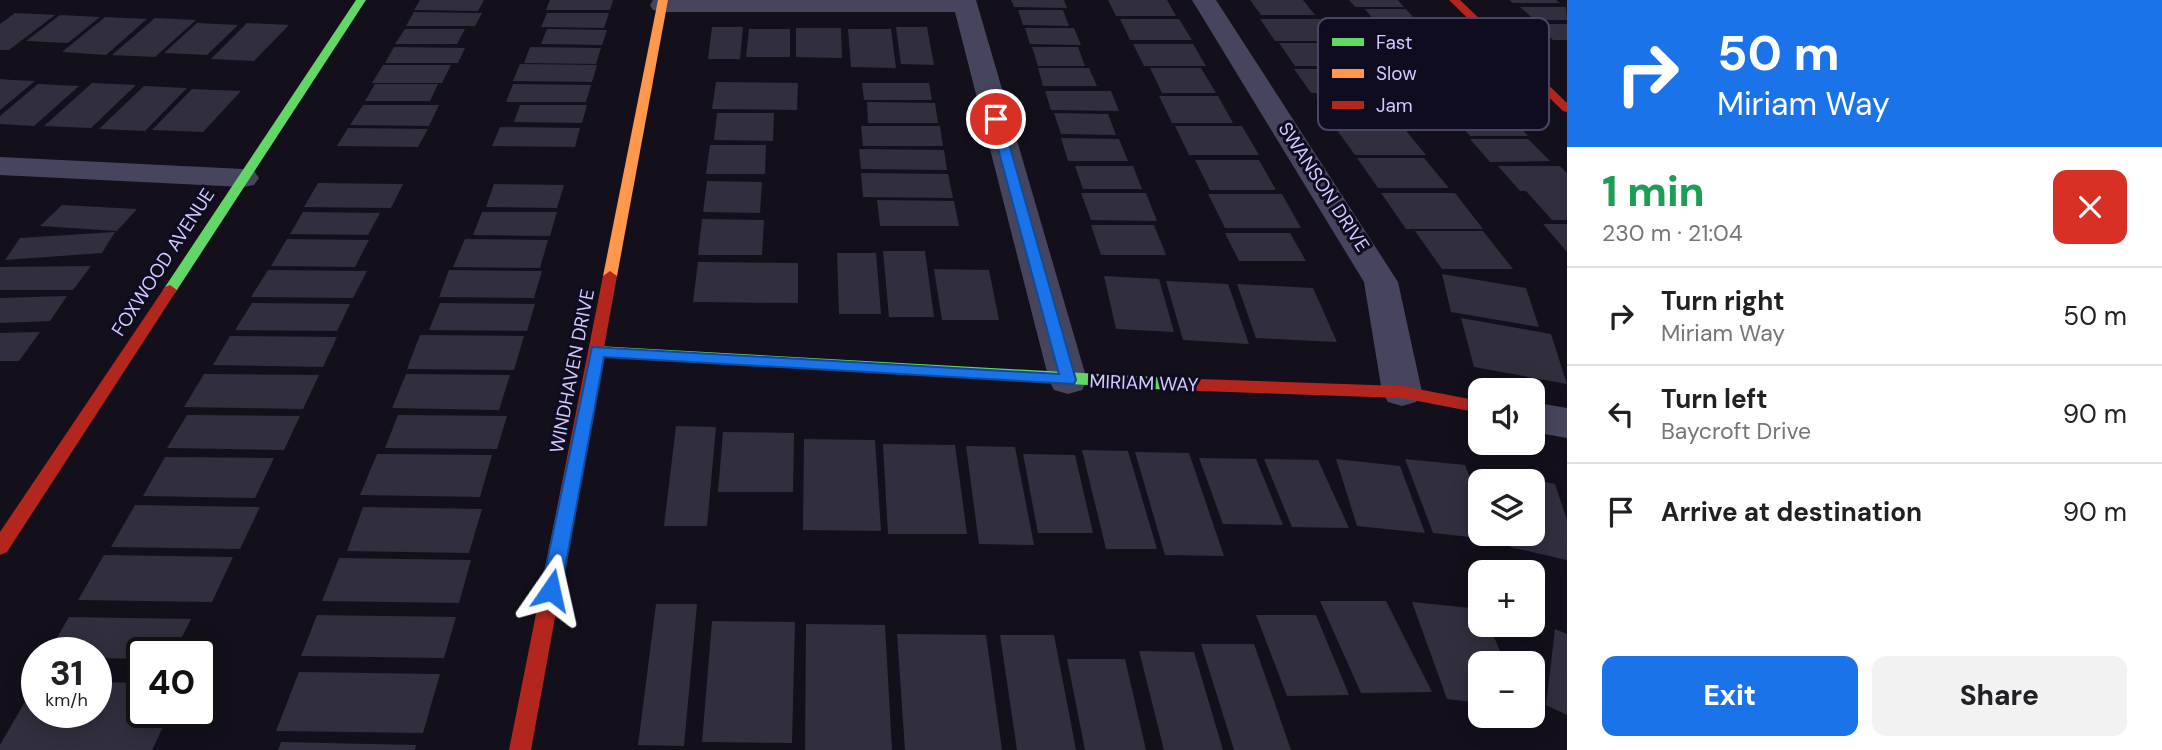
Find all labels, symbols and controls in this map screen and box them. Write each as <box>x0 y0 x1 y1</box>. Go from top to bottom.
legend <box>1318 18 1549 130</box>
text: 50 m <box>1717 21 1840 85</box>
icon: right <box>1602 28 1693 119</box>
text: Fast <box>1376 30 1412 55</box>
text: Slow <box>1376 61 1417 86</box>
text: Miriam Way <box>1717 83 1890 125</box>
pin <box>966 89 1026 149</box>
text: Jam <box>1376 93 1413 118</box>
icon: arrive <box>977 100 1015 138</box>
street label: SWANSON DRIVE <box>1273 117 1375 257</box>
text: 1 min <box>1602 164 1705 219</box>
button: close <box>2053 170 2127 244</box>
street label: FOXWOOD AVENUE <box>106 183 220 341</box>
text: 230 m · 21:04 <box>1602 218 1743 248</box>
text: Turn right <box>1661 284 1785 318</box>
street label: WINDHAVEN DRIVE <box>544 287 600 455</box>
icon: right <box>1602 297 1640 335</box>
text: 50 m <box>2063 299 2127 333</box>
text: Miriam Way <box>1661 318 1785 348</box>
street label: MIRIAM WAY <box>1089 369 1199 397</box>
map controls <box>1468 378 1545 728</box>
button: sound <box>1468 378 1545 455</box>
text: Turn left <box>1661 382 1768 416</box>
icon: left <box>1602 395 1640 433</box>
text: 90 m <box>2063 397 2127 431</box>
text: Baycroft Drive <box>1661 416 1811 446</box>
button: layers <box>1468 469 1545 546</box>
icon: arrive <box>1602 493 1640 531</box>
text: Arrive at destination <box>1661 495 1922 529</box>
text: 90 m <box>2063 495 2127 529</box>
position arrow <box>514 553 588 627</box>
button: + <box>1468 560 1545 637</box>
speed limit sign: 40 <box>126 637 217 728</box>
text: 31 <box>50 650 83 696</box>
button: − <box>1468 651 1545 728</box>
button: Exit <box>1602 656 1858 736</box>
button: Share <box>1872 656 2127 736</box>
text: km/h <box>45 688 88 712</box>

